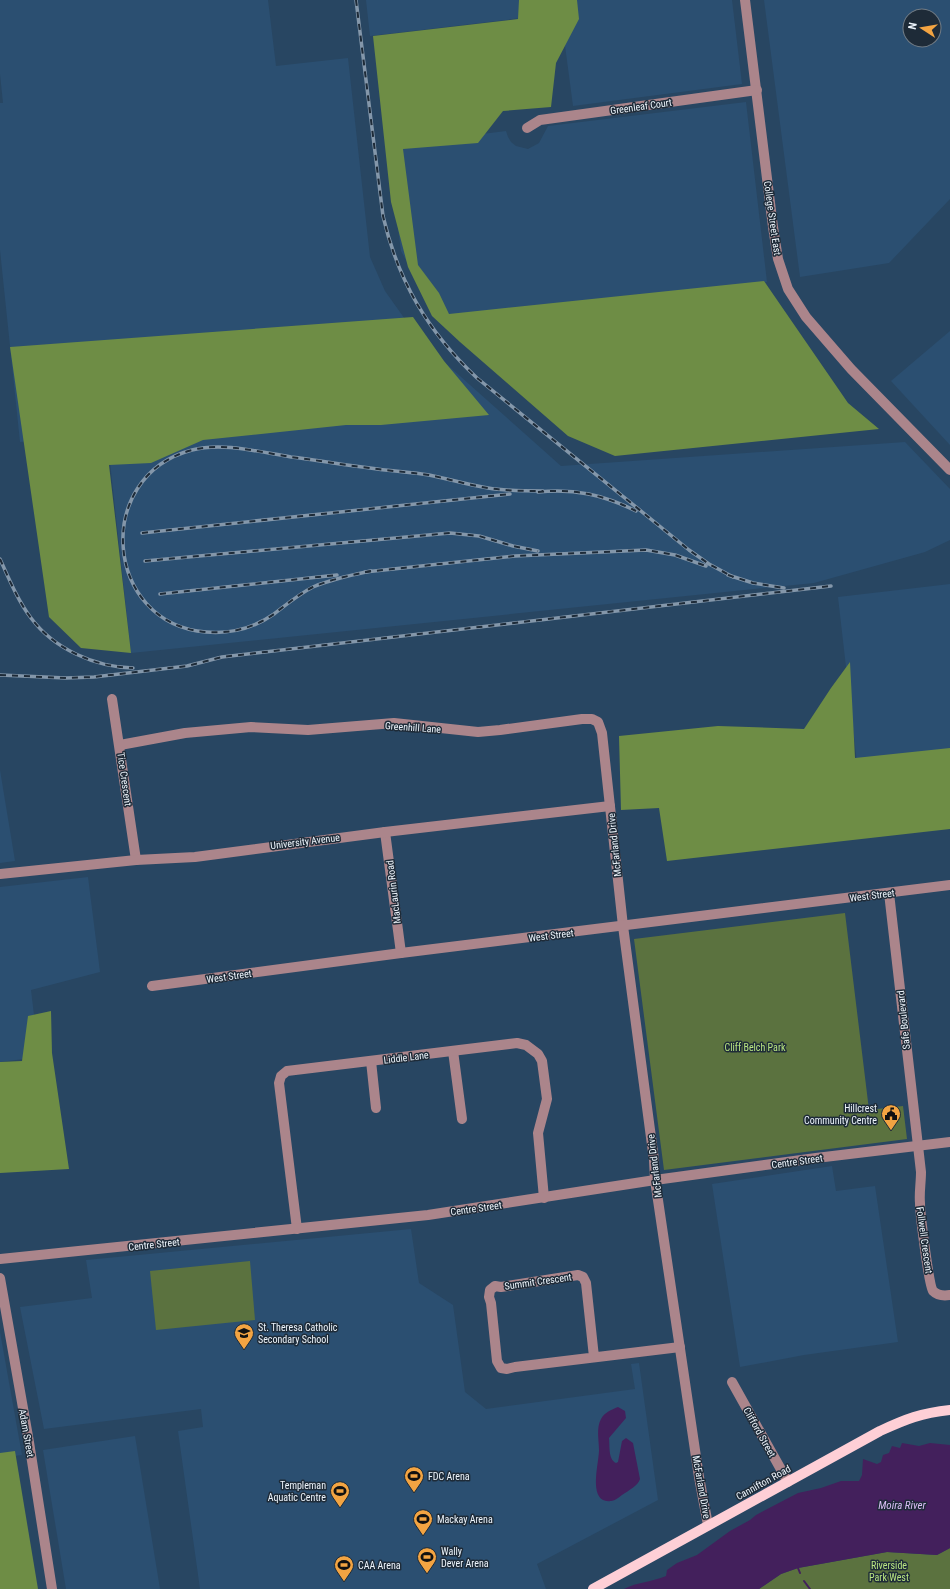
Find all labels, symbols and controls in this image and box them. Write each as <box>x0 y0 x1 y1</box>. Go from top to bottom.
north arrow <box>902 8 942 48</box>
text: N <box>906 21 920 31</box>
street label: Greenleaf Court <box>610 97 673 116</box>
street label: College Street East <box>762 180 783 256</box>
street label: Greenhill Lane <box>385 720 442 735</box>
street label: Tice Crescent <box>115 752 134 807</box>
street label: McFarland Drive <box>606 812 623 877</box>
street label: University Avenue <box>270 832 341 851</box>
street label: MacLaurin Road <box>384 860 403 924</box>
street label: West Street <box>849 887 895 904</box>
street label: West Street <box>528 927 574 944</box>
street label: West Street <box>206 968 252 985</box>
street label: Safe Boulevard <box>895 990 912 1050</box>
park label: Cliff Belch Park <box>725 1042 786 1053</box>
street label: Liddle Lane <box>383 1049 430 1066</box>
place label: Hillcrest Community Centre <box>804 1103 877 1126</box>
public building icon: Hillcrest Community Centre <box>880 1103 902 1131</box>
street label: McFarland Drive <box>645 1133 664 1198</box>
street label: Centre Street <box>771 1152 823 1171</box>
street label: Centre Street <box>450 1199 502 1218</box>
street label: Follwell Crescent <box>914 1206 935 1274</box>
street label: Centre Street <box>128 1236 180 1253</box>
street label: Summit Crescent <box>504 1271 572 1292</box>
school or university icon: St. Theresa Catholic Secondary School <box>233 1322 255 1350</box>
place label: St. Theresa Catholic Secondary School <box>258 1322 338 1345</box>
street label: Clifford Street <box>741 1405 778 1459</box>
street label: Adam Street <box>17 1408 36 1458</box>
street label: McFarland Drive <box>691 1455 713 1520</box>
street label: Cannifton Road <box>734 1463 792 1502</box>
sports icon: FDC Arena <box>403 1465 425 1493</box>
place label: FDC Arena <box>428 1471 470 1482</box>
place label: Templeman Aquatic Centre <box>268 1480 326 1503</box>
sports icon: Templeman Aquatic Centre <box>329 1480 351 1508</box>
water label: Moira River <box>878 1499 926 1512</box>
sports icon: Mackay Arena <box>412 1508 434 1536</box>
place label: Mackay Arena <box>437 1514 493 1525</box>
sports icon: Wally Dever Arena <box>416 1546 438 1574</box>
place label: Wally Dever Arena <box>441 1546 489 1569</box>
sports icon: CAA Arena <box>333 1554 355 1582</box>
place label: CAA Arena <box>358 1560 401 1571</box>
park label: Riverside Park West <box>869 1560 909 1583</box>

